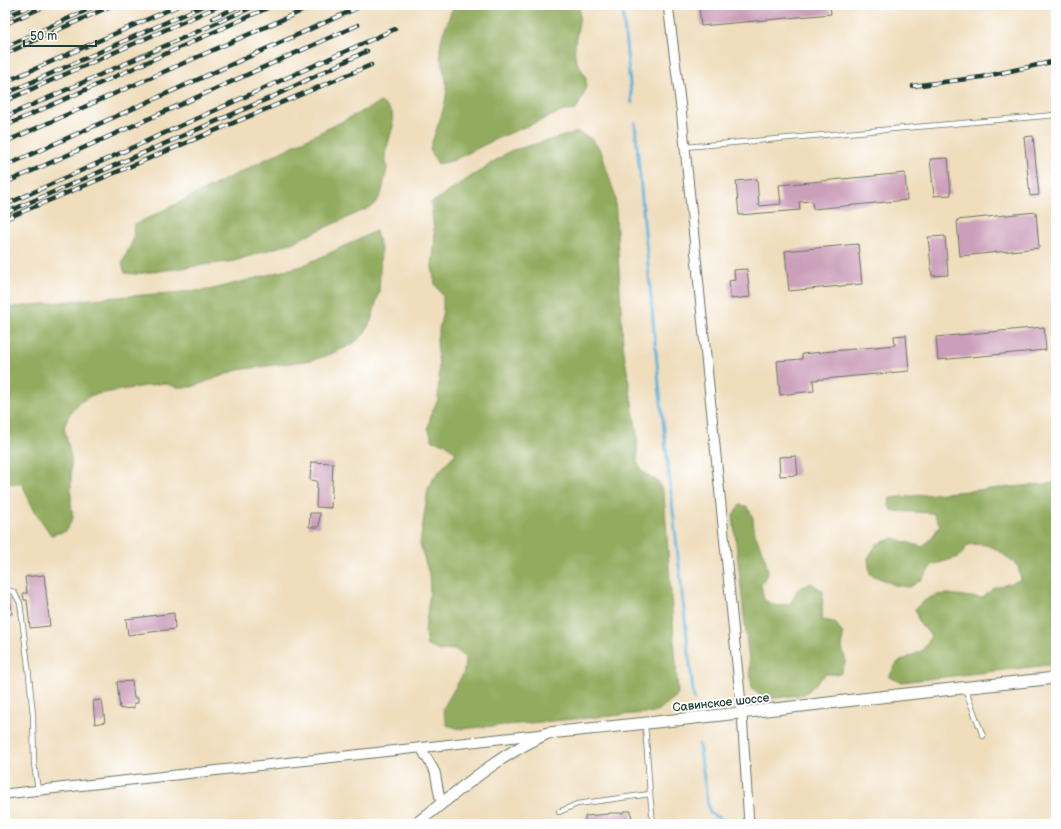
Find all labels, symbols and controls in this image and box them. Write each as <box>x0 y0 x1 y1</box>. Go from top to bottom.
scale bar <box>24 22 96 48</box>
text: 50 m <box>30 29 57 44</box>
street label: Савинское шоссе <box>672 690 770 716</box>

